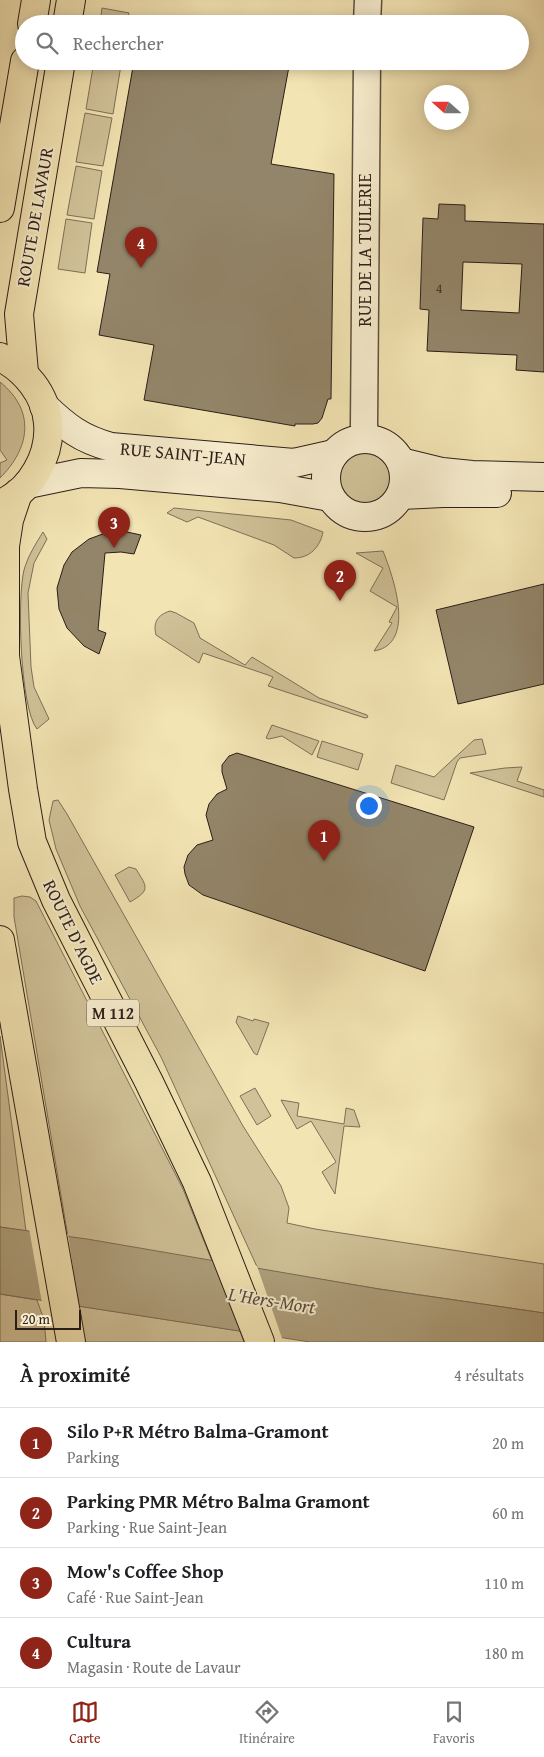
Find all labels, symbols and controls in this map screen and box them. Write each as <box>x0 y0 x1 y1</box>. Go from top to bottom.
search box <box>15 15 529 70</box>
icon: search <box>33 29 61 57</box>
text: Rechercher <box>73 29 164 57</box>
north arrow <box>424 85 469 130</box>
street label: ROUTE DE LAVAUR <box>9 144 60 289</box>
street label: RUE DE LA TUILERIE <box>351 173 378 327</box>
pin: 4 <box>125 227 157 268</box>
house number: 4 <box>435 277 443 298</box>
street label: RUE SAINT-JEAN <box>119 435 247 472</box>
pin: 3 <box>98 507 130 548</box>
pin: 2 <box>324 560 356 601</box>
your location <box>356 793 382 819</box>
pin: 1 <box>308 820 340 861</box>
street label: ROUTE D'AGDE <box>37 875 110 989</box>
road number: M 112 <box>87 1000 139 1026</box>
water label: L'Hers-Mort <box>226 1279 318 1321</box>
scale bar <box>15 1307 81 1330</box>
text: 20 m <box>22 1309 50 1329</box>
text: À proximité <box>20 1359 130 1390</box>
text: 4 résultats <box>454 1363 524 1387</box>
text: Silo P+R Métro Balma-Gramont <box>67 1417 329 1445</box>
text: 1 <box>32 1431 40 1455</box>
text: 20 m <box>492 1431 524 1455</box>
text: Parking <box>67 1445 119 1469</box>
text: Parking PMR Métro Balma Gramont <box>67 1487 370 1515</box>
text: 2 <box>32 1501 40 1525</box>
text: 60 m <box>492 1501 524 1525</box>
text: Parking · Rue Saint-Jean <box>67 1515 227 1539</box>
text: Mow's Coffee Shop <box>67 1557 224 1585</box>
text: 3 <box>32 1571 40 1595</box>
text: 110 m <box>484 1571 524 1595</box>
text: Café · Rue Saint-Jean <box>67 1585 204 1609</box>
text: Cultura <box>67 1627 131 1655</box>
text: 4 <box>32 1641 40 1665</box>
text: 180 m <box>484 1641 524 1665</box>
text: Magasin · Route de Lavaur <box>67 1655 241 1679</box>
tab: Carte <box>69 1698 101 1748</box>
tab: Itinéraire <box>239 1698 295 1748</box>
tab: Favoris <box>433 1698 475 1748</box>

